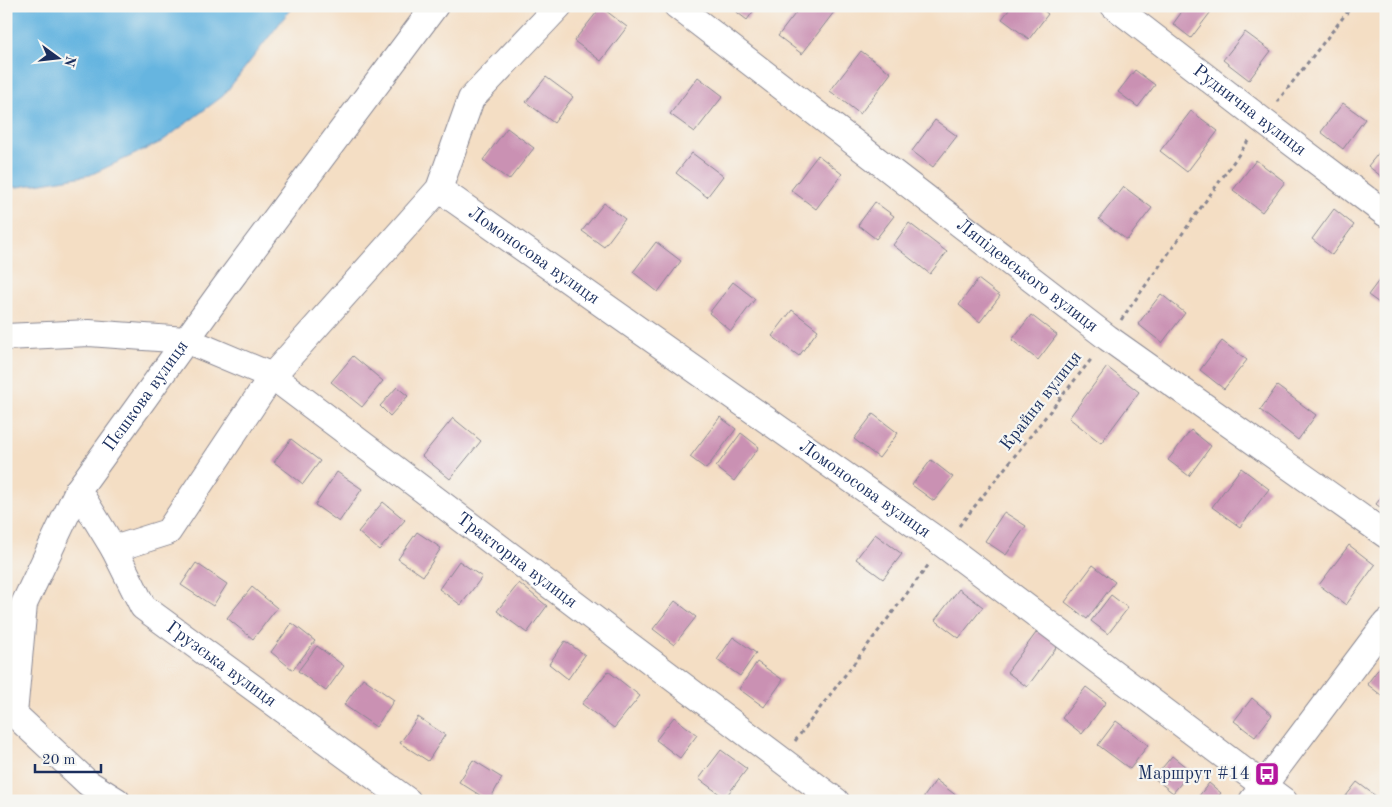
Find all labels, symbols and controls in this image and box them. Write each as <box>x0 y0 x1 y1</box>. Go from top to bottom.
north arrow <box>32 32 82 82</box>
text: N <box>61 54 78 68</box>
street label: Руднична вулиця <box>1189 61 1310 159</box>
street label: Ломоносова вулиця <box>465 204 603 308</box>
street label: Ляпідевського вулиця <box>953 216 1101 336</box>
street label: Пєшкова вулиця <box>100 337 192 455</box>
street label: Крайня вулиця <box>997 348 1085 454</box>
street label: Ломоносова вулиця <box>796 437 934 541</box>
street label: Тракторна вулиця <box>453 509 580 612</box>
street label: Грузська вулиця <box>163 618 280 710</box>
scale bar <box>35 742 101 774</box>
text: 20 m <box>42 753 76 768</box>
bus stop icon: Маршрут #14 <box>1254 761 1280 787</box>
place label: Маршрут #14 <box>1138 765 1250 783</box>

